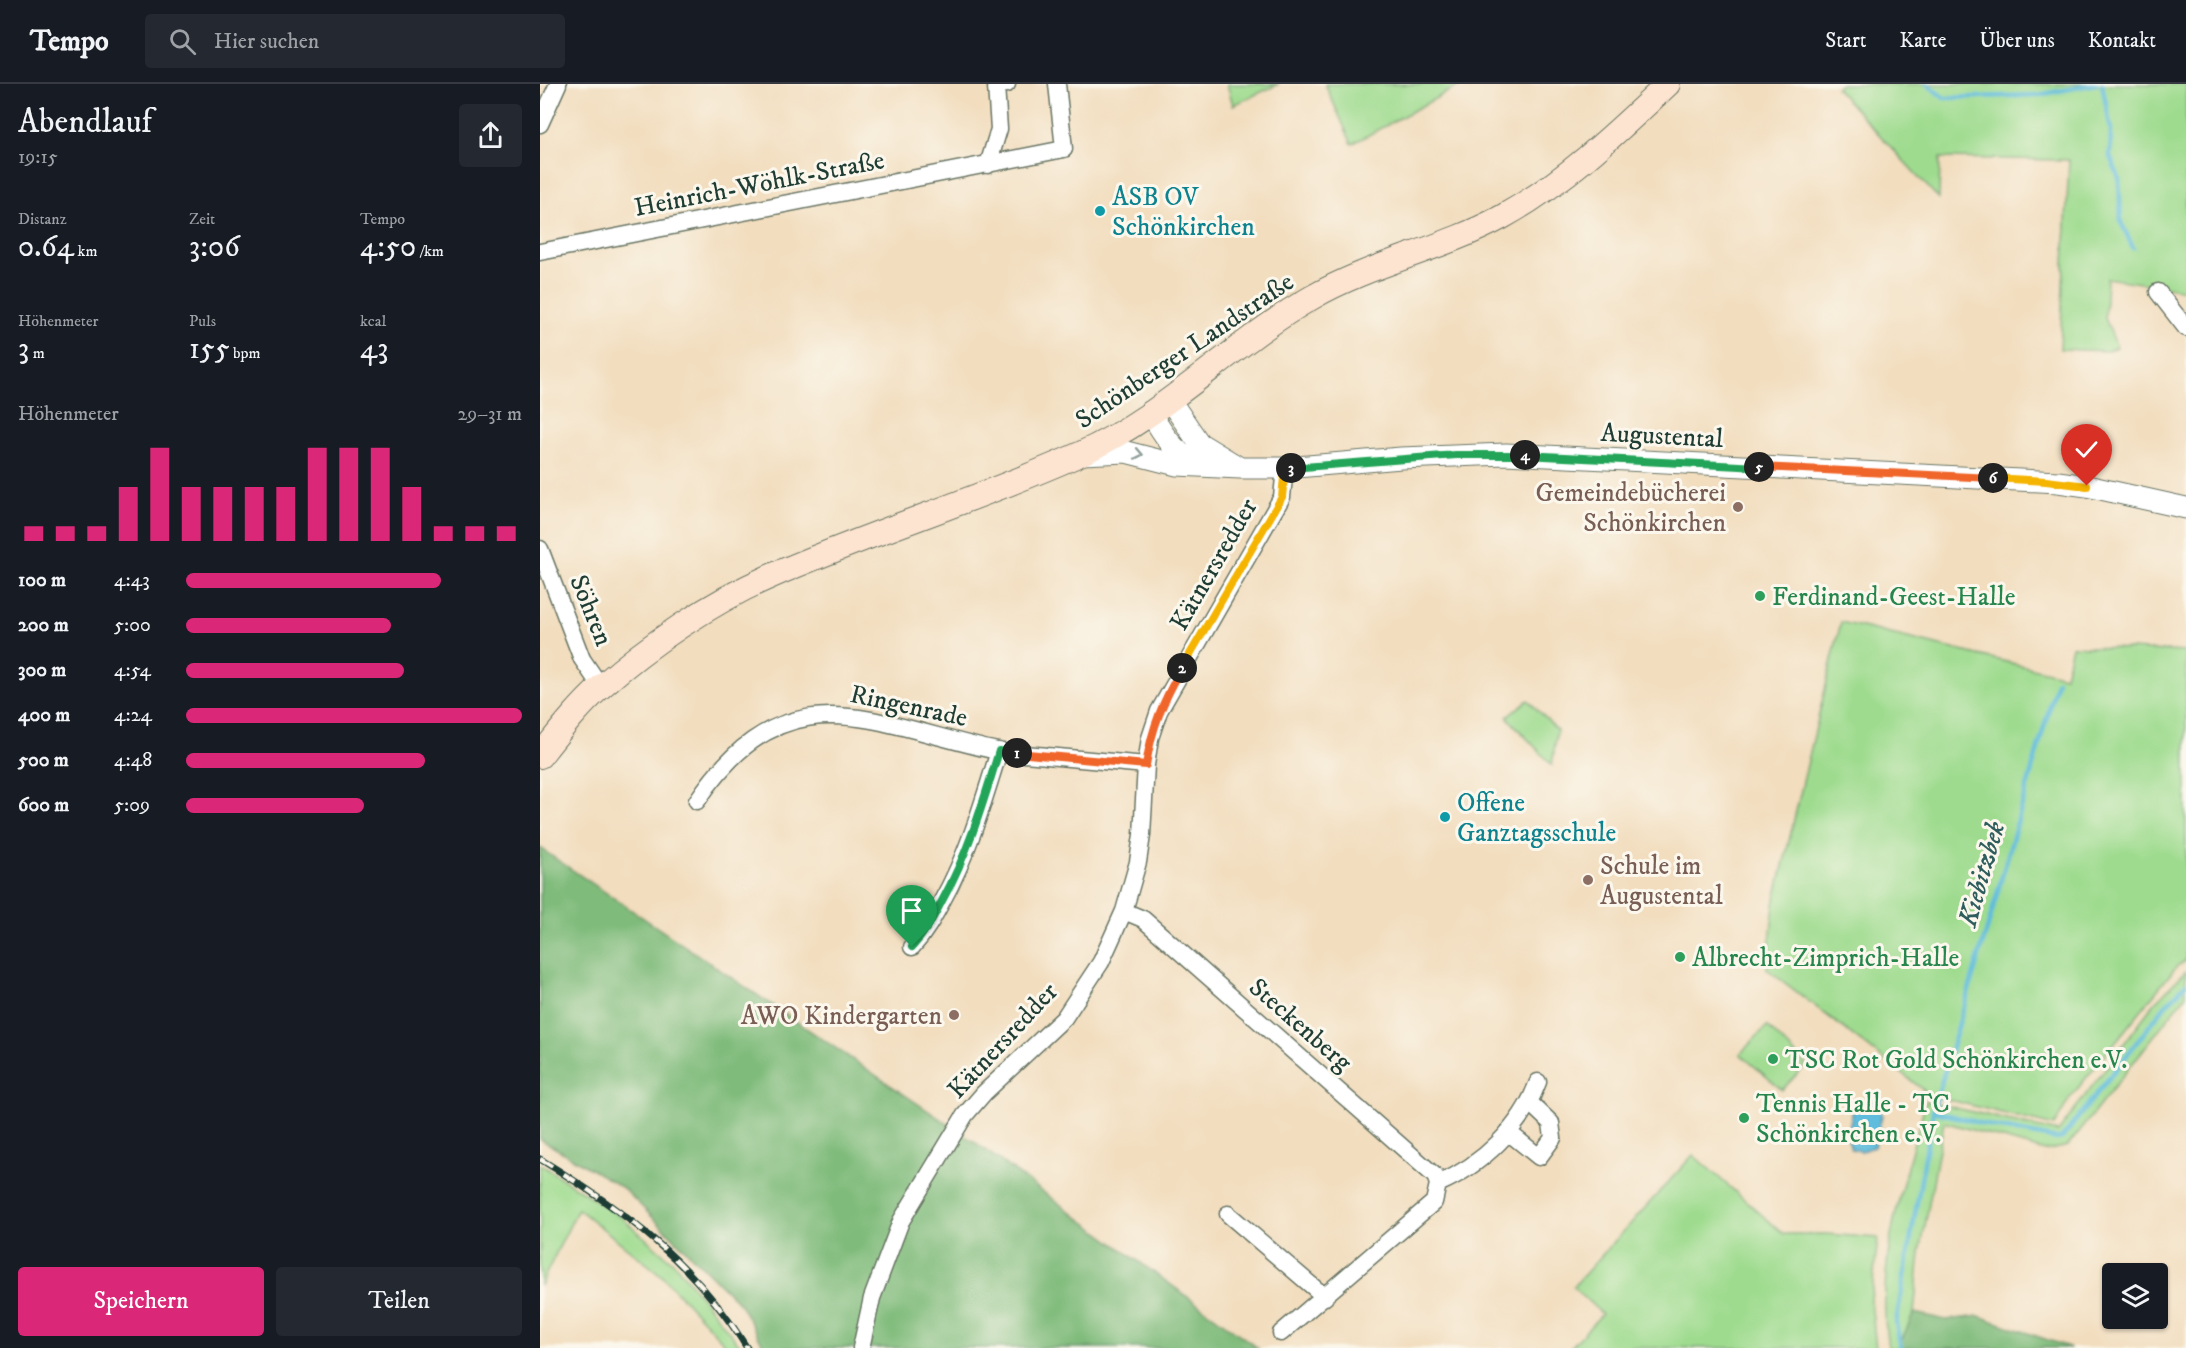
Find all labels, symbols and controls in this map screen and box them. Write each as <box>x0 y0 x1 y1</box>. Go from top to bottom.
search box <box>145 14 565 68</box>
text: Tempo <box>30 24 109 59</box>
icon: search <box>166 25 199 58</box>
text: Hier suchen <box>214 28 319 55</box>
text: Start <box>1825 28 1867 54</box>
text: Karte <box>1900 28 1946 54</box>
text: Über uns <box>1979 28 2055 54</box>
text: Kontakt <box>2088 28 2156 54</box>
text: Abendlauf <box>18 102 152 143</box>
button: share <box>459 104 522 167</box>
street label: Heinrich-Wöhlk-Straße <box>631 144 887 225</box>
text: 19:15 <box>18 145 58 170</box>
place label: ASB OV Schönkirchen <box>1112 181 1255 244</box>
marker: ASB OV Schönkirchen <box>1093 204 1107 218</box>
text: Distanz <box>18 209 67 229</box>
text: Zeit <box>189 209 215 229</box>
text: Tempo <box>360 209 405 229</box>
text: 0.64 <box>18 229 74 266</box>
text: 3:06 <box>189 229 240 266</box>
text: 4:50 <box>360 229 416 266</box>
text: km <box>74 241 98 261</box>
text: /km <box>416 241 444 261</box>
street label: Schönberger Landstraße <box>1069 266 1300 437</box>
text: Höhenmeter <box>18 311 99 331</box>
text: Puls <box>189 311 216 331</box>
text: kcal <box>360 311 386 331</box>
text: 3 <box>18 331 29 368</box>
text: 155 <box>189 331 230 368</box>
text: 43 <box>360 331 388 368</box>
text: m <box>29 343 45 363</box>
text: bpm <box>230 343 261 363</box>
text: Höhenmeter <box>18 402 119 427</box>
text: 29–31 m <box>458 402 522 427</box>
street label: Augustental <box>1600 417 1724 456</box>
pin <box>2061 424 2112 486</box>
icon: check <box>2070 433 2103 466</box>
pin: 4 <box>1510 440 1540 470</box>
text: 4 <box>1520 445 1530 465</box>
one-way arrow <box>1134 447 1144 460</box>
pin: 5 <box>1744 452 1774 482</box>
pin: 3 <box>1276 453 1306 483</box>
text: 5 <box>1755 457 1763 477</box>
text: 3 <box>1288 458 1294 478</box>
pin: 6 <box>1978 463 2008 493</box>
text: 6 <box>1989 468 1997 488</box>
place label: Gemeindebücherei Schönkirchen <box>1536 477 1726 540</box>
street label: Kätnersredder <box>1163 493 1266 637</box>
marker: Gemeindebücherei Schönkirchen <box>1731 500 1745 514</box>
text: 100 m <box>18 568 66 593</box>
text: 4:43 <box>114 568 150 593</box>
street label: Söhren <box>561 570 620 651</box>
place label: Ferdinand-Geest-Halle <box>1772 581 2015 614</box>
marker: Ferdinand-Geest-Halle <box>1753 589 1767 603</box>
text: 200 m <box>18 613 69 638</box>
text: 5:00 <box>114 613 151 638</box>
pin: 2 <box>1167 653 1197 683</box>
text: 300 m <box>18 658 66 683</box>
text: 4:54 <box>114 658 151 683</box>
text: 2 <box>1178 658 1186 678</box>
street label: Ringenrade <box>847 678 970 735</box>
text: 400 m <box>18 703 70 728</box>
text: 4:24 <box>114 703 152 728</box>
pin: 1 <box>1002 738 1032 768</box>
text: 1 <box>1014 743 1020 763</box>
text: 500 m <box>18 748 69 773</box>
text: 4:48 <box>114 748 152 773</box>
place label: Offene Ganztagsschule <box>1457 787 1616 850</box>
text: 600 m <box>18 793 69 818</box>
text: 5:09 <box>114 793 150 818</box>
marker: Offene Ganztagsschule <box>1438 810 1452 824</box>
water label: Kiebitzbek <box>1950 817 2013 932</box>
place label: Schule im Augustental <box>1600 850 1723 913</box>
marker: Schule im Augustental <box>1581 873 1595 887</box>
pin <box>886 885 937 947</box>
icon: arrive <box>895 894 928 927</box>
place label: Albrecht-Zimprich-Halle <box>1692 942 1959 975</box>
marker: Albrecht-Zimprich-Halle <box>1673 950 1687 964</box>
street label: Steckenberg <box>1242 971 1359 1079</box>
street label: Kätnersredder <box>941 976 1066 1106</box>
place label: AWO Kindergarten <box>741 1000 942 1033</box>
marker: AWO Kindergarten <box>947 1008 961 1022</box>
place label: TSC Rot Gold Schönkirchen e.V. <box>1785 1044 2127 1077</box>
marker: TSC Rot Gold Schönkirchen e.V. <box>1766 1052 1780 1066</box>
place label: Tennis Halle - TC Schönkirchen e.V. <box>1756 1088 1950 1151</box>
marker: Tennis Halle - TC Schönkirchen e.V. <box>1737 1111 1751 1125</box>
map controls <box>2102 1263 2168 1329</box>
button: layers <box>2102 1263 2168 1329</box>
button: Speichern <box>18 1267 264 1336</box>
button: Teilen <box>276 1267 522 1336</box>

